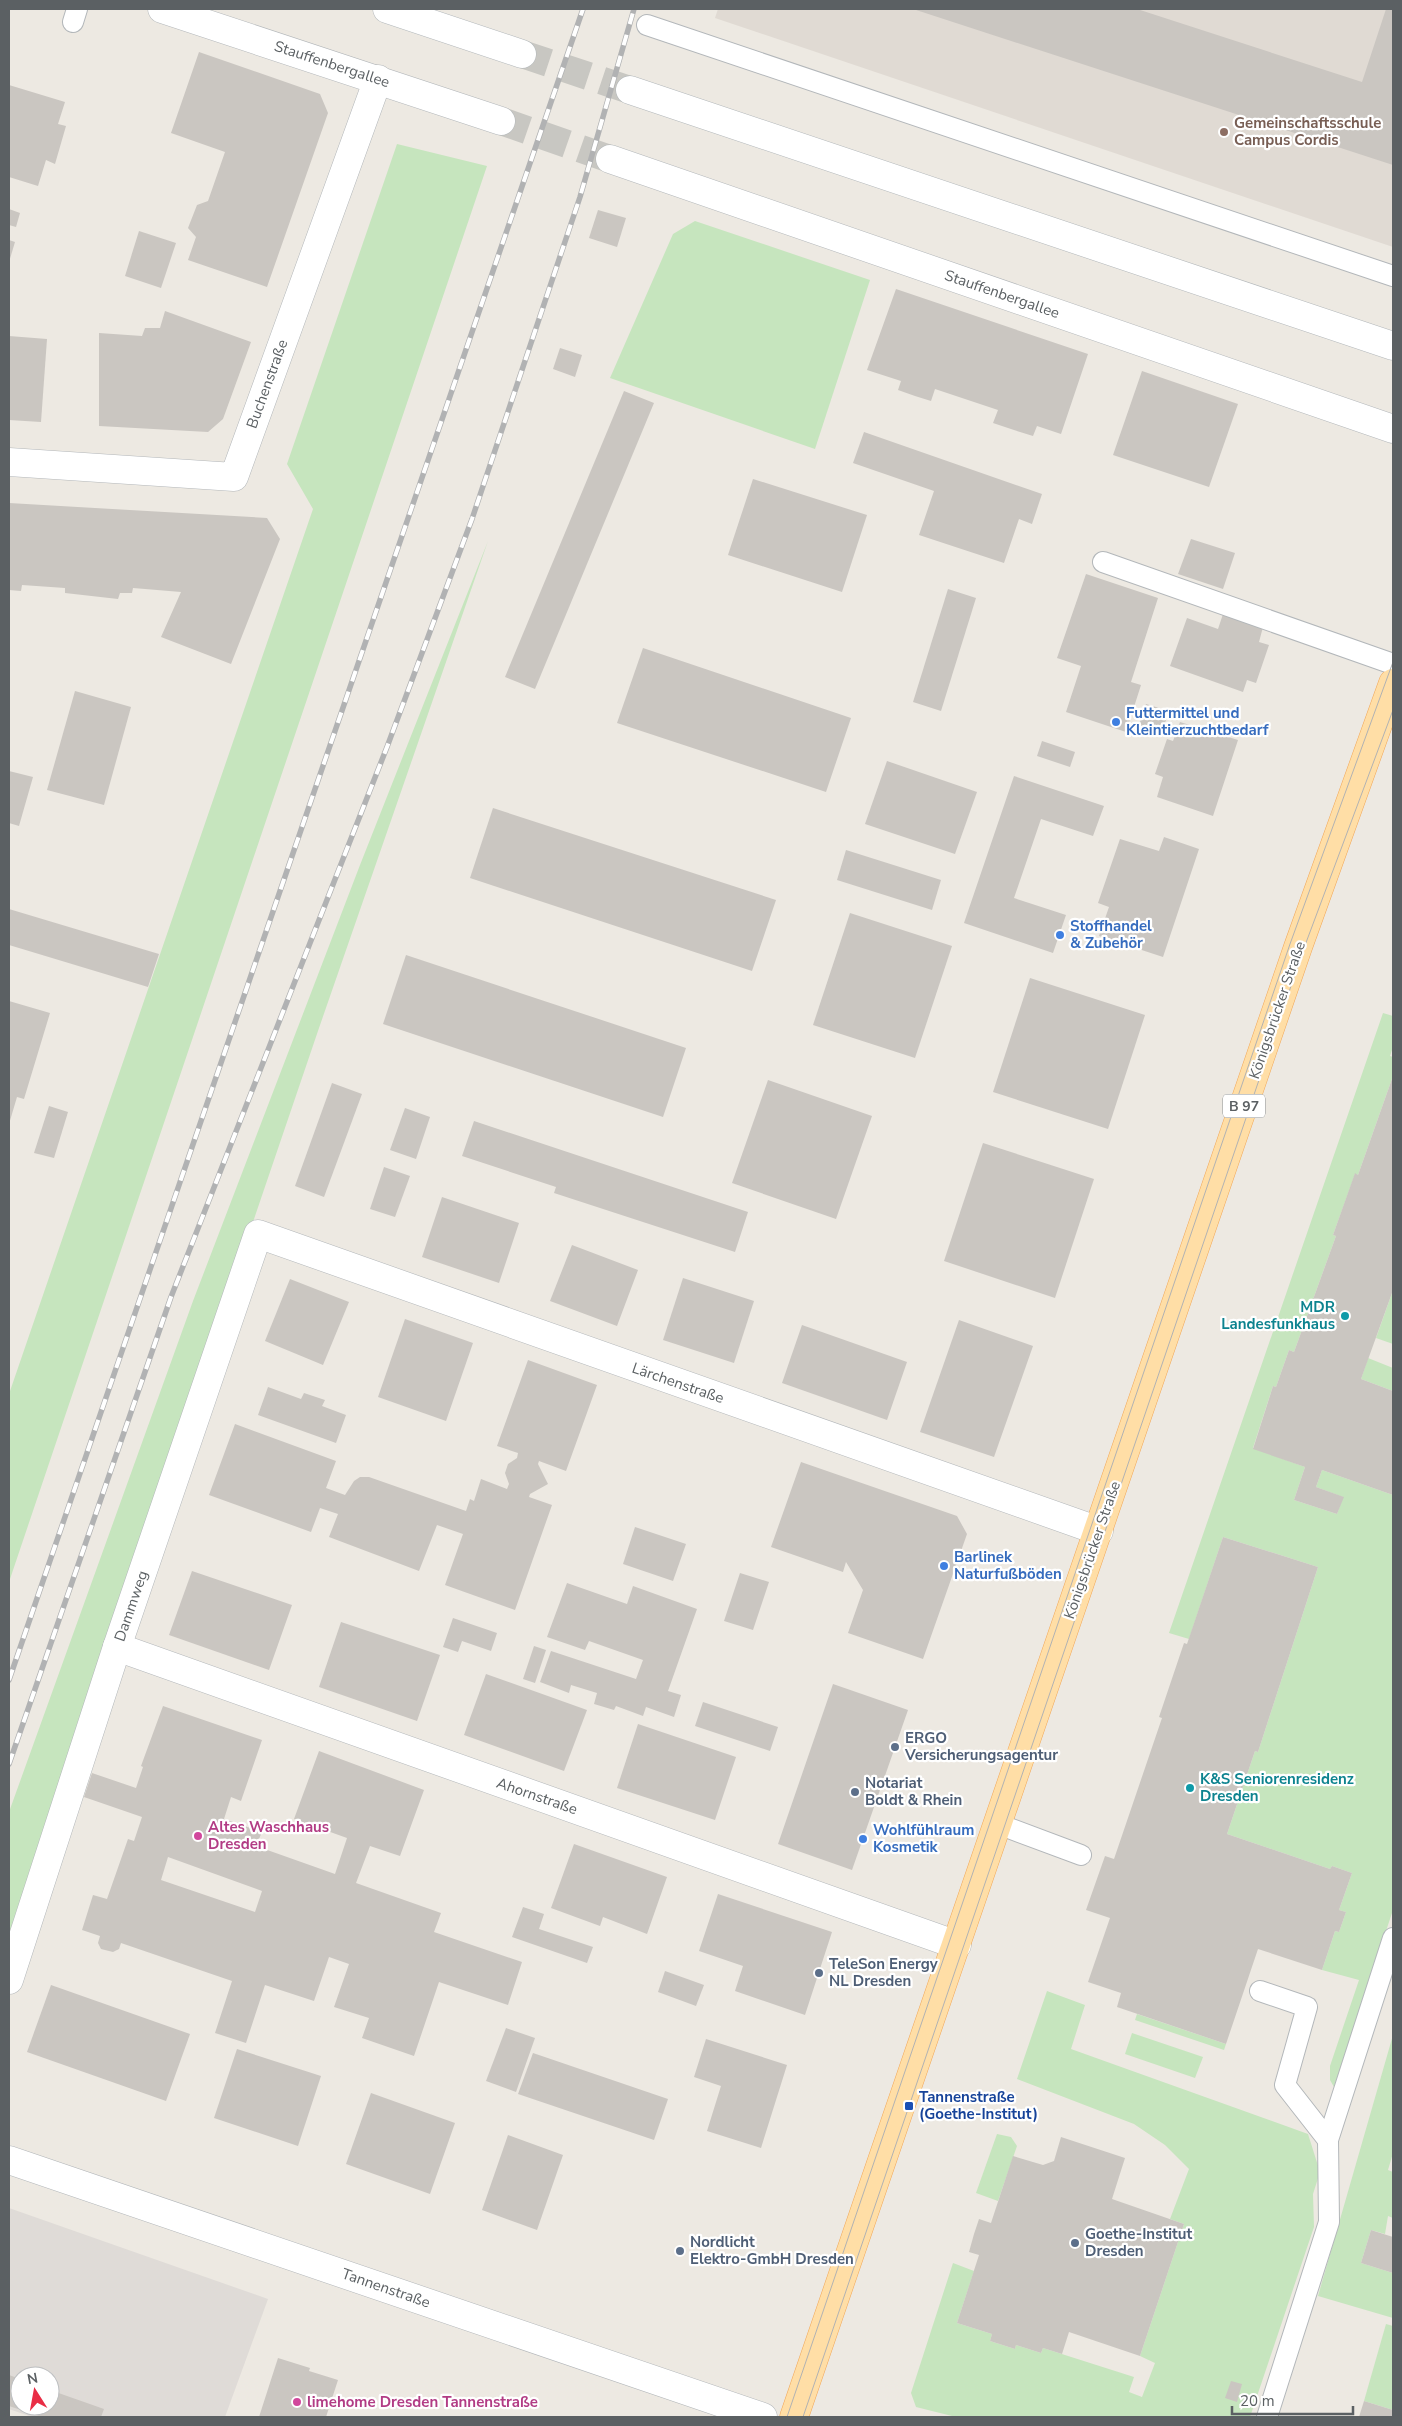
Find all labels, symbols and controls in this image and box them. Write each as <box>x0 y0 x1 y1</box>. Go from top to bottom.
street label: Stauffenbergallee <box>272 36 392 92</box>
place label: Gemeinschaftsschule Campus Cordis <box>1234 113 1381 150</box>
marker: Gemeinschaftsschule Campus Cordis <box>1218 126 1230 138</box>
street label: Stauffenbergallee <box>942 265 1062 323</box>
street label: Buchenstraße <box>242 337 292 431</box>
place label: Futtermittel und Kleintierzuchtbedarf <box>1126 703 1269 740</box>
marker: Futtermittel und Kleintierzuchtbedarf <box>1110 716 1122 728</box>
place label: Stoffhandel & Zubehör <box>1070 916 1152 953</box>
marker: Stoffhandel & Zubehör <box>1054 929 1066 941</box>
street label: Königsbrücker Straße <box>1244 938 1310 1082</box>
road number: B 97 <box>1223 1094 1265 1118</box>
place label: MDR Landesfunkhaus <box>1221 1297 1336 1334</box>
marker: MDR Landesfunkhaus <box>1339 1310 1351 1322</box>
street label: Lärchenstraße <box>629 1358 727 1408</box>
street label: Königsbrücker Straße <box>1059 1478 1125 1622</box>
place label: Barlinek Naturfußböden <box>954 1547 1062 1584</box>
marker: Barlinek Naturfußböden <box>938 1560 950 1572</box>
street label: Dammweg <box>110 1568 152 1644</box>
place label: ERGO Versicherungsagentur <box>904 1728 1058 1765</box>
marker: ERGO Versicherungsagentur <box>889 1741 901 1753</box>
place label: K&S Seniorenresidenz Dresden <box>1200 1769 1354 1806</box>
street label: Ahornstraße <box>494 1773 580 1819</box>
place label: Notariat Boldt & Rhein <box>865 1773 962 1810</box>
marker: K&S Seniorenresidenz Dresden <box>1184 1782 1196 1794</box>
marker: Notariat Boldt & Rhein <box>849 1786 861 1798</box>
place label: Altes Waschhaus Dresden <box>208 1817 329 1854</box>
place label: Wohlfühlraum Kosmetik <box>873 1820 974 1857</box>
marker: Altes Waschhaus Dresden <box>192 1830 204 1842</box>
marker: Wohlfühlraum Kosmetik <box>857 1833 869 1845</box>
place label: TeleSon Energy NL Dresden <box>829 1954 938 1991</box>
marker: TeleSon Energy NL Dresden <box>813 1967 825 1979</box>
place label: Tannenstraße (Goethe-Institut) <box>919 2087 1038 2124</box>
marker: Tannenstraße (Goethe-Institut) <box>903 2100 915 2112</box>
place label: Goethe-Institut Dresden <box>1085 2224 1192 2261</box>
place label: Nordlicht Elektro-GmbH Dresden <box>690 2232 854 2269</box>
marker: Goethe-Institut Dresden <box>1069 2237 1081 2249</box>
marker: Nordlicht Elektro-GmbH Dresden <box>674 2245 686 2257</box>
street label: Tannenstraße <box>339 2264 433 2312</box>
north arrow <box>10 2366 60 2416</box>
text: N <box>26 2368 40 2389</box>
scale bar <box>1232 2384 1353 2416</box>
text: 20 m <box>1240 2391 1275 2411</box>
place label: limehome Dresden Tannenstraße <box>307 2392 538 2412</box>
marker: limehome Dresden Tannenstraße <box>291 2396 303 2408</box>

